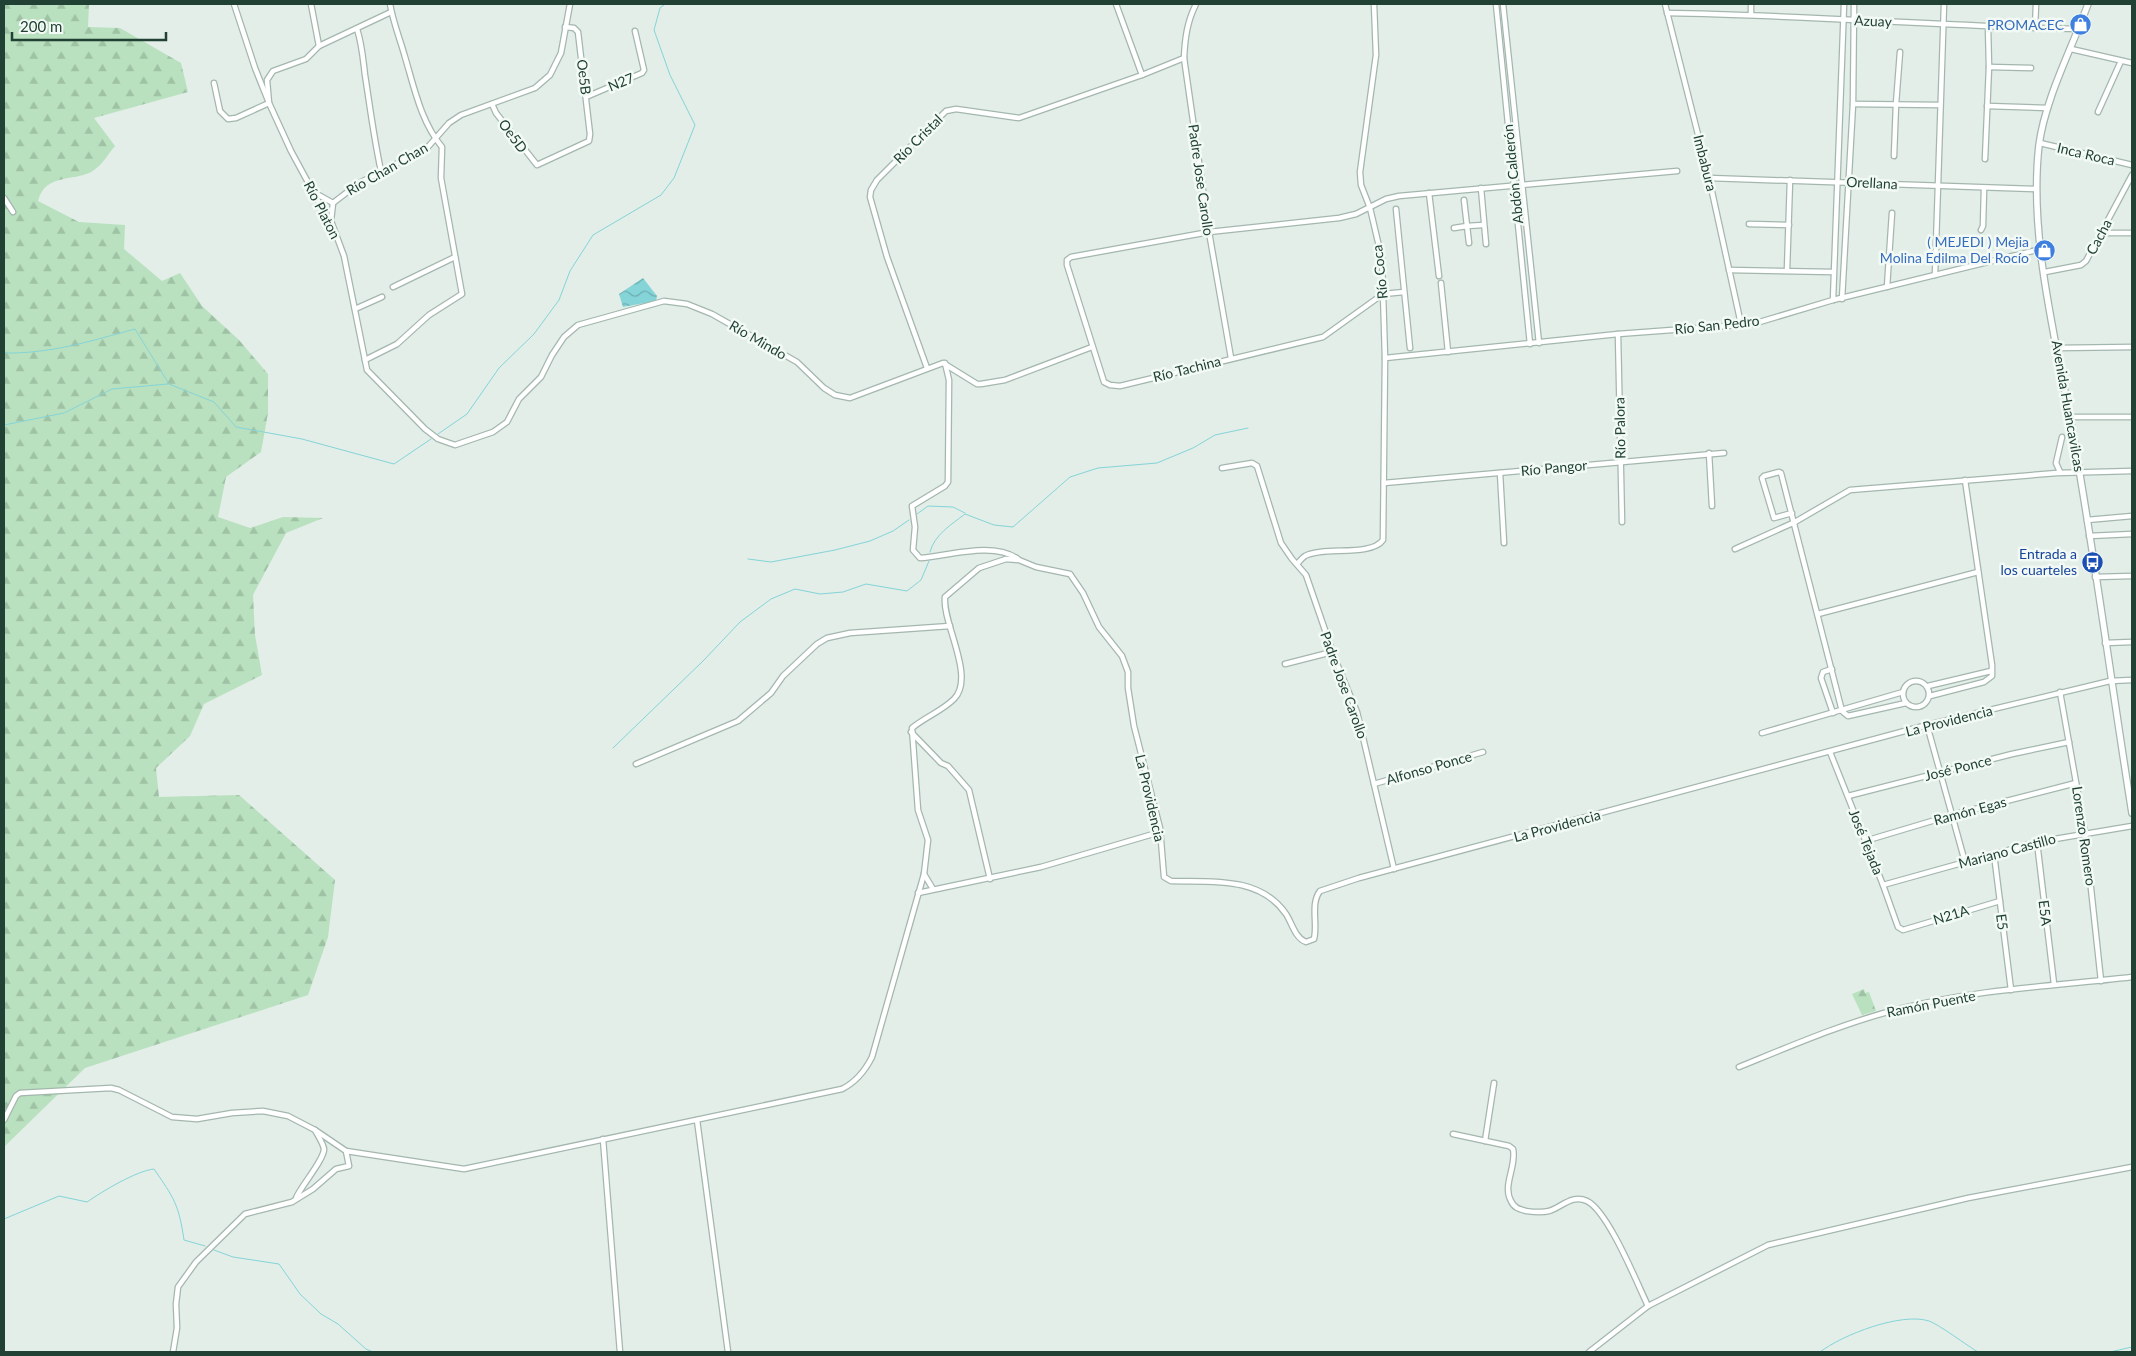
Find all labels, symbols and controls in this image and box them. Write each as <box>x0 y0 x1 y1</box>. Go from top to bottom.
scale bar <box>12 10 166 42</box>
street label: Azuay <box>1854 11 1893 30</box>
shop icon: PROMACEC <box>2068 13 2092 37</box>
place label: PROMACEC <box>1987 16 2065 33</box>
text: 200 m <box>20 17 62 35</box>
street label: Oe5B <box>574 58 595 96</box>
street label: N27 <box>605 69 636 94</box>
street label: Río Cristal <box>889 110 946 167</box>
street label: Oe5D <box>495 116 531 156</box>
street label: Padre Jose Carollo <box>1185 123 1218 237</box>
street label: Abdón Calderón <box>1499 123 1526 225</box>
street label: Imbabura <box>1690 133 1721 193</box>
street label: Río Chan Chan <box>343 138 430 199</box>
street label: Inca Roca <box>2056 139 2117 168</box>
street label: Orellana <box>1846 173 1898 192</box>
street label: Río Platon <box>301 178 344 242</box>
street label: Cacha <box>2082 216 2115 257</box>
place label: ( MEJEDI ) Mejia Molina Edilma Del Rocío <box>1880 233 2029 266</box>
shop icon: ( MEJEDI ) Mejia Molina Edilma Del Rocío <box>2033 238 2057 262</box>
street label: Río Coca <box>1368 244 1391 300</box>
street label: Río San Pedro <box>1674 312 1760 337</box>
street label: Río Mindo <box>727 316 790 363</box>
street label: Avenida Huancavilcas <box>2049 339 2088 473</box>
street label: Río Tachina <box>1151 352 1223 385</box>
street label: Río Palora <box>1610 397 1629 459</box>
street label: Río Pangor <box>1520 456 1588 479</box>
place label: Entrada a los cuarteles <box>2000 545 2077 578</box>
bus stop icon: Entrada a los cuarteles <box>2081 550 2105 574</box>
street label: Padre Jose Carollo <box>1317 629 1372 741</box>
street label: La Providencia <box>1904 701 1994 740</box>
street label: Alfonso Ponce <box>1384 747 1474 788</box>
street label: José Ponce <box>1923 751 1993 784</box>
street label: La Providencia <box>1132 753 1169 843</box>
street label: Lorenzo Romero <box>2069 785 2100 887</box>
street label: Ramón Egas <box>1932 793 2008 828</box>
street label: La Providencia <box>1512 806 1602 845</box>
street label: José Tejada <box>1846 807 1887 877</box>
street label: Mariano Castillo <box>1956 829 2057 872</box>
street label: E5A <box>2035 899 2056 927</box>
street label: N21A <box>1931 901 1971 928</box>
street label: E5 <box>1993 913 2012 931</box>
street label: Ramón Puente <box>1885 987 1977 1020</box>

